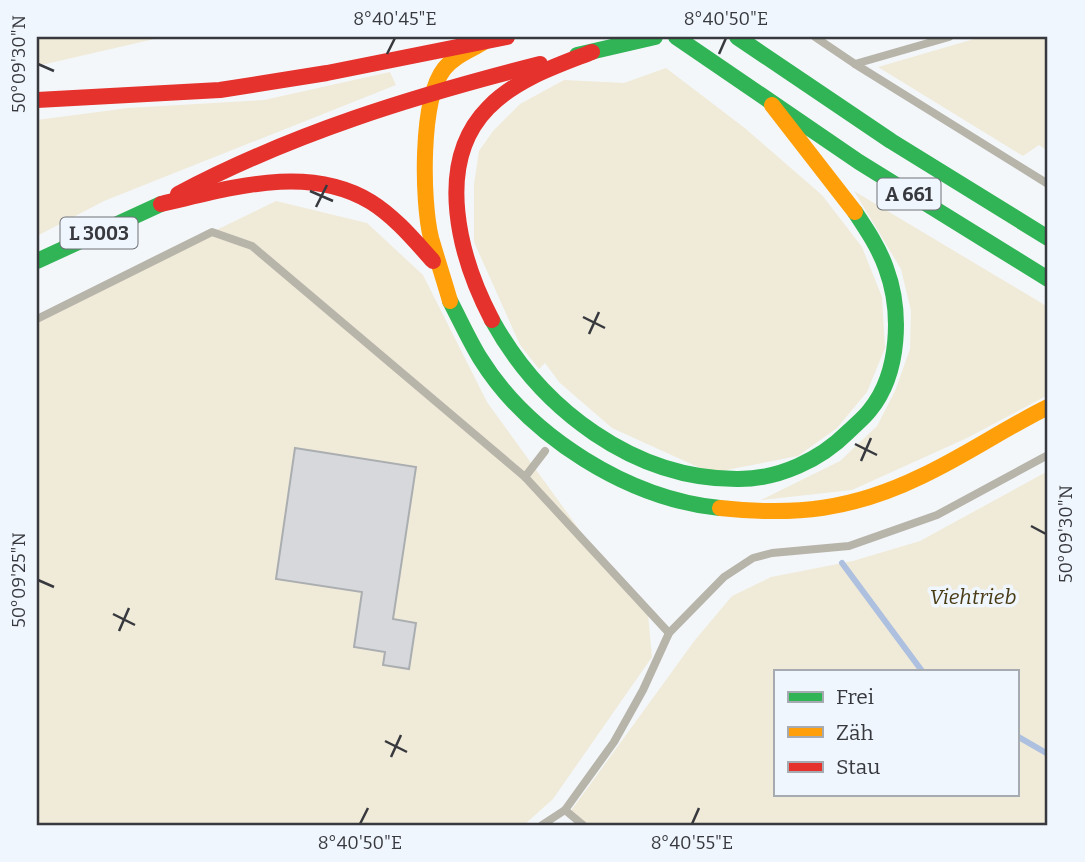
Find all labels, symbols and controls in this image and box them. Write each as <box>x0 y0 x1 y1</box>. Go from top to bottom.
text: 8°40'45"E <box>353 8 437 30</box>
text: 8°40'50"E <box>684 8 768 30</box>
text: 50°09'30"N <box>8 15 30 113</box>
road number: A 661 <box>878 178 940 210</box>
road number: L 3003 <box>60 218 138 248</box>
text: 50°09'30"N <box>1055 485 1077 583</box>
text: 50°09'25"N <box>8 532 30 628</box>
park label: Viehtrieb <box>930 584 1016 610</box>
legend <box>774 670 1018 796</box>
text: Frei <box>836 684 874 710</box>
text: Zäh <box>836 720 874 746</box>
text: Stau <box>836 754 880 780</box>
text: 8°40'50"E <box>318 832 402 854</box>
text: 8°40'55"E <box>651 832 733 854</box>

